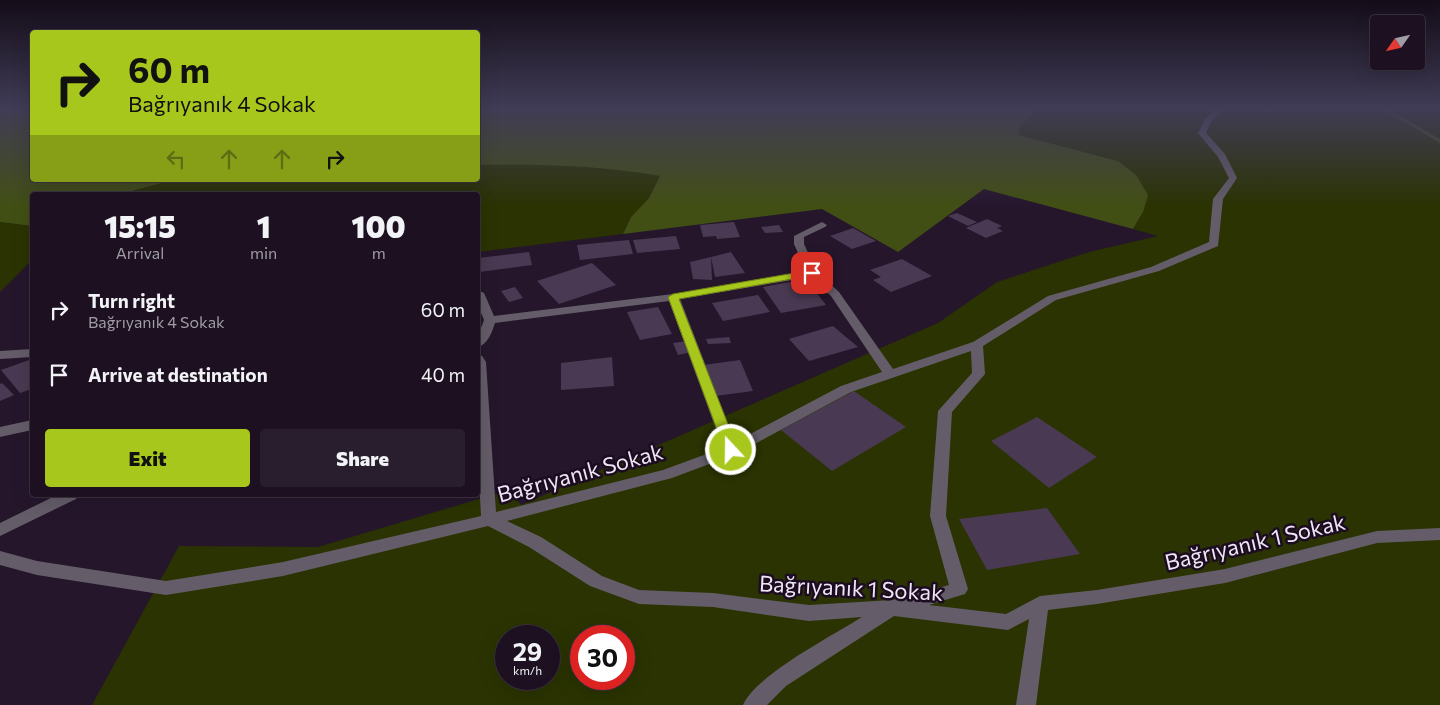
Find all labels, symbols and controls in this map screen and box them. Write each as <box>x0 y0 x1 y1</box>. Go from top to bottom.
north arrow <box>1370 15 1425 70</box>
map controls <box>1370 15 1425 70</box>
text: 60 m <box>128 47 210 90</box>
icon: right <box>45 50 110 115</box>
text: Bağrıyanık 4 Sokak <box>128 90 316 117</box>
icon: left <box>162 145 190 173</box>
icon: ahead <box>215 145 243 173</box>
icon: ahead <box>268 145 296 173</box>
icon: right <box>321 145 349 173</box>
text: 15:15 <box>104 207 176 244</box>
text: 1 <box>257 207 271 244</box>
text: 100 <box>351 207 406 244</box>
text: Arrival <box>116 243 164 262</box>
text: min <box>250 243 277 262</box>
text: m <box>372 243 386 262</box>
pin <box>791 252 833 294</box>
icon: arrive <box>798 259 826 287</box>
text: Turn right <box>88 289 175 312</box>
icon: right <box>45 296 73 324</box>
text: 60 m <box>421 298 465 321</box>
text: Bağrıyanık 4 Sokak <box>88 312 225 331</box>
icon: arrive <box>45 361 73 389</box>
text: Arrive at destination <box>88 363 268 386</box>
text: 40 m <box>421 363 465 386</box>
position arrow <box>704 423 756 475</box>
button: Exit <box>45 429 250 487</box>
button: Share <box>260 429 465 487</box>
street label: Bağrıyanık Sokak <box>494 437 666 508</box>
street label: Bağrıyanık 1 Sokak <box>1162 508 1348 575</box>
street label: Bağrıyanık 1 Sokak <box>758 569 944 606</box>
speed limit sign: 30 <box>570 625 635 690</box>
text: 29 <box>513 636 542 666</box>
text: km/h <box>513 663 542 677</box>

